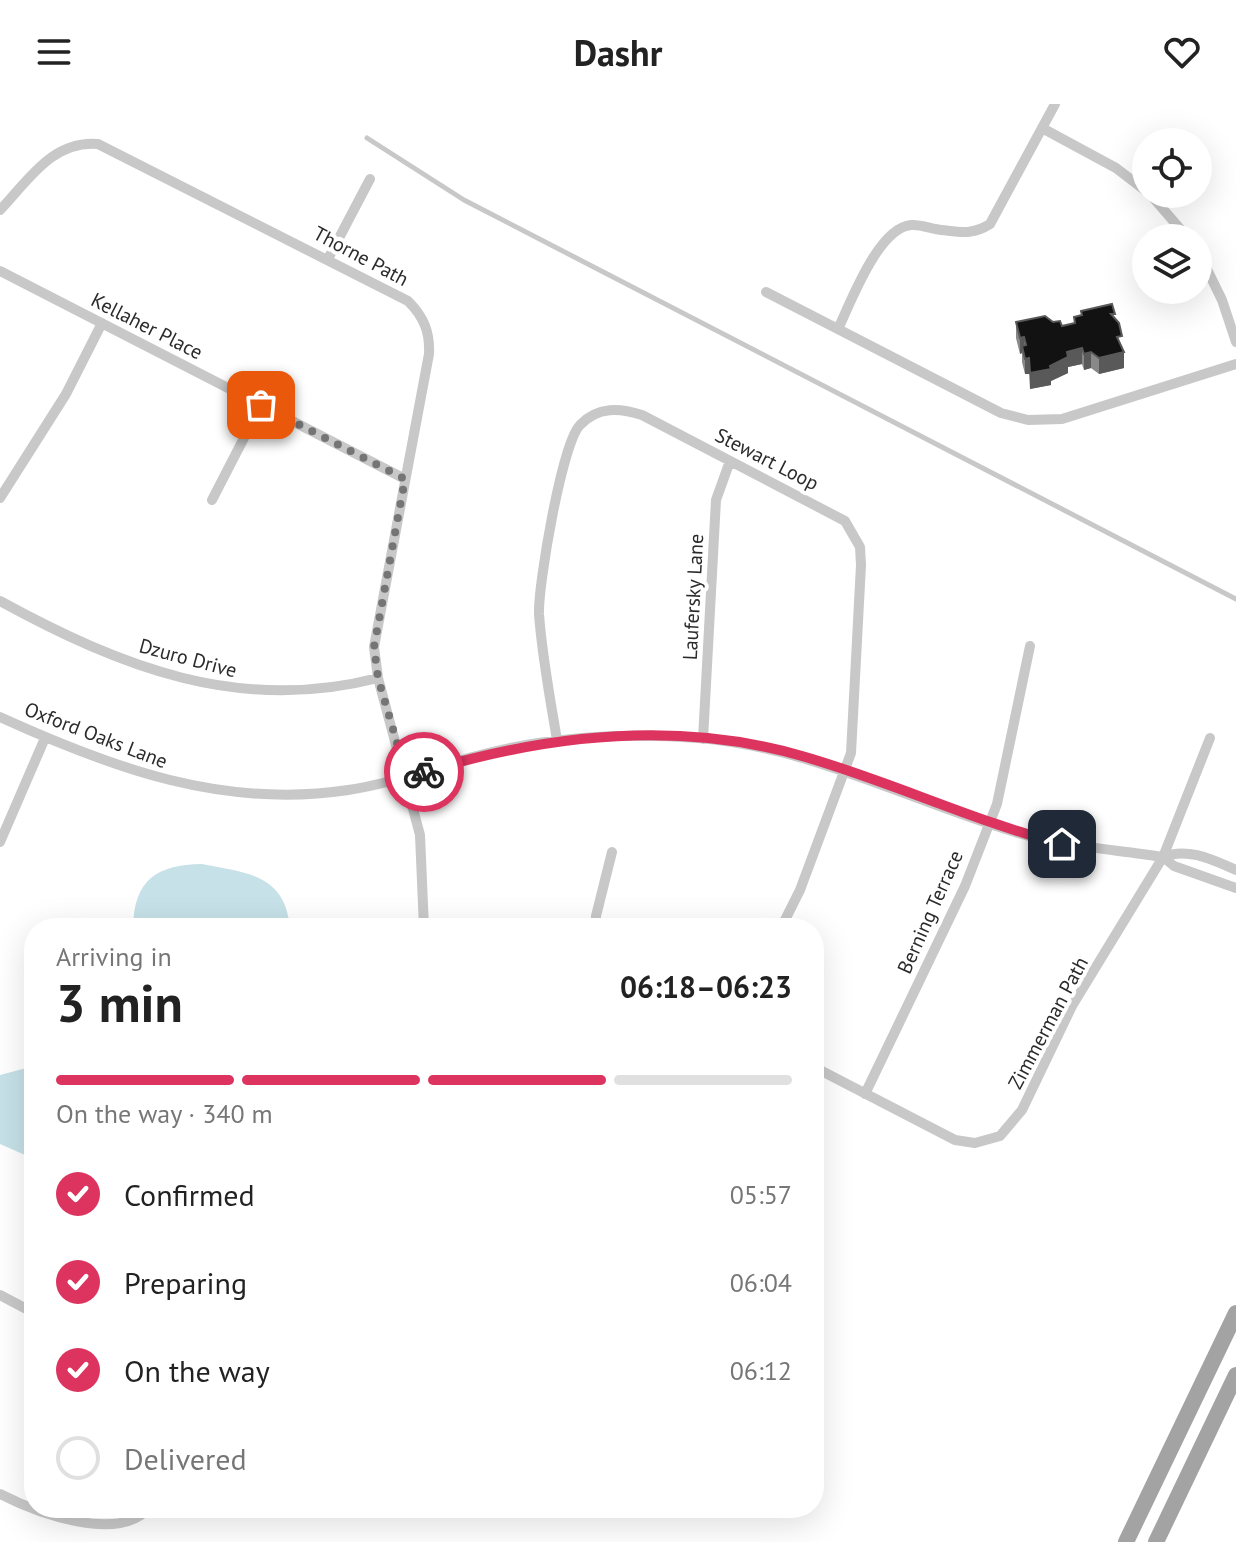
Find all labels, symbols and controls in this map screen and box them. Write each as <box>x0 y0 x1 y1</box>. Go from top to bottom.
text: Dashr <box>574 29 662 76</box>
icon: menu <box>32 30 76 74</box>
icon: heart <box>1160 30 1204 74</box>
map controls <box>1132 128 1212 304</box>
button: locate <box>1132 128 1212 208</box>
street label: Thorne Path <box>309 220 413 292</box>
button: layers <box>1132 224 1212 304</box>
street label: Kellaher Place <box>87 287 207 365</box>
pin <box>227 371 295 439</box>
icon: bag <box>239 383 283 427</box>
street label: Stewart Loop <box>711 422 823 496</box>
street label: Laufersky Lane <box>677 533 709 661</box>
street label: Dzuro Drive <box>136 632 240 684</box>
street label: Oxford Oaks Lane <box>21 696 171 774</box>
courier <box>384 732 464 812</box>
icon: bike <box>402 750 446 794</box>
pin <box>1028 810 1096 878</box>
icon: home <box>1040 822 1084 866</box>
street label: Berning Terrace <box>891 846 969 978</box>
text: Arriving in <box>56 940 172 973</box>
street label: Zimmerman Path <box>1002 952 1094 1094</box>
text: 06:18–06:23 <box>620 967 792 1006</box>
text: 3 min <box>56 969 183 1036</box>
text: On the way · 340 m <box>56 1097 273 1130</box>
icon: check <box>56 1172 100 1216</box>
text: Confirmed <box>124 1175 255 1214</box>
text: 05:57 <box>730 1178 792 1211</box>
icon: check <box>56 1260 100 1304</box>
text: Preparing <box>124 1263 247 1302</box>
text: 06:04 <box>730 1266 792 1299</box>
icon: check <box>56 1348 100 1392</box>
text: On the way <box>124 1351 270 1390</box>
text: 06:12 <box>730 1354 792 1387</box>
text: Delivered <box>124 1439 247 1478</box>

